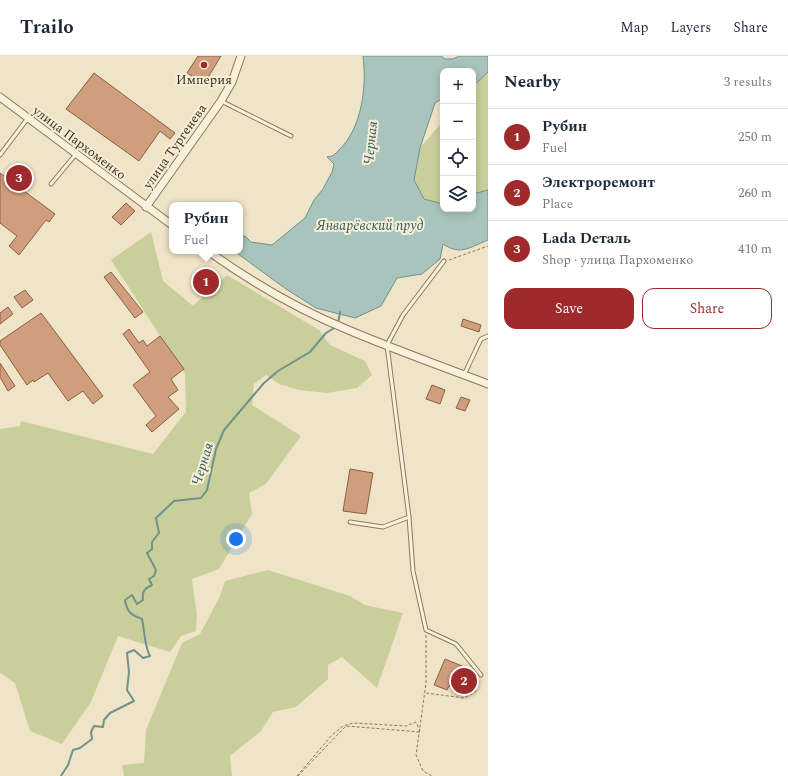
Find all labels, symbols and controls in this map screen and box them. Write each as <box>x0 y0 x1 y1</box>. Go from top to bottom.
text: Trailo <box>20 13 74 42</box>
text: Map <box>620 17 649 38</box>
text: Layers <box>671 17 711 38</box>
text: Share <box>733 17 768 38</box>
marker: Империя <box>199 60 209 70</box>
map controls <box>440 68 476 212</box>
button: + <box>440 68 476 104</box>
text: Nearby <box>504 69 560 95</box>
place label: Империя <box>176 70 232 90</box>
text: 3 results <box>724 72 772 92</box>
street label: улица Тургенева <box>137 99 212 194</box>
street label: улица Пархоменко <box>28 100 130 185</box>
button: − <box>440 104 476 140</box>
text: Рубин <box>542 115 587 138</box>
water label: Черная <box>358 120 383 166</box>
text: 1 <box>513 127 521 147</box>
text: 250 m <box>738 127 772 147</box>
text: Fuel <box>542 138 567 158</box>
button: locate <box>440 140 476 176</box>
pin: 3 <box>6 163 32 193</box>
text: Электроремонт <box>542 171 655 194</box>
button: layers <box>440 176 476 212</box>
text: 2 <box>513 183 521 203</box>
text: 260 m <box>738 183 772 203</box>
text: Place <box>542 194 573 214</box>
popup <box>169 202 243 254</box>
text: Рубин <box>183 207 229 230</box>
water label: Январёвский пруд <box>315 215 424 236</box>
text: Lada Dеталь <box>542 227 631 250</box>
text: Fuel <box>183 230 209 250</box>
text: 3 <box>513 239 521 259</box>
text: 410 m <box>738 239 772 259</box>
text: Shop · улица Пархоменко <box>542 250 693 270</box>
pin: 1 <box>193 267 219 297</box>
button: Save <box>504 288 634 329</box>
button: Share <box>642 288 772 329</box>
water label: Черная <box>186 440 219 488</box>
your location <box>226 529 246 549</box>
pin: 2 <box>451 666 477 696</box>

